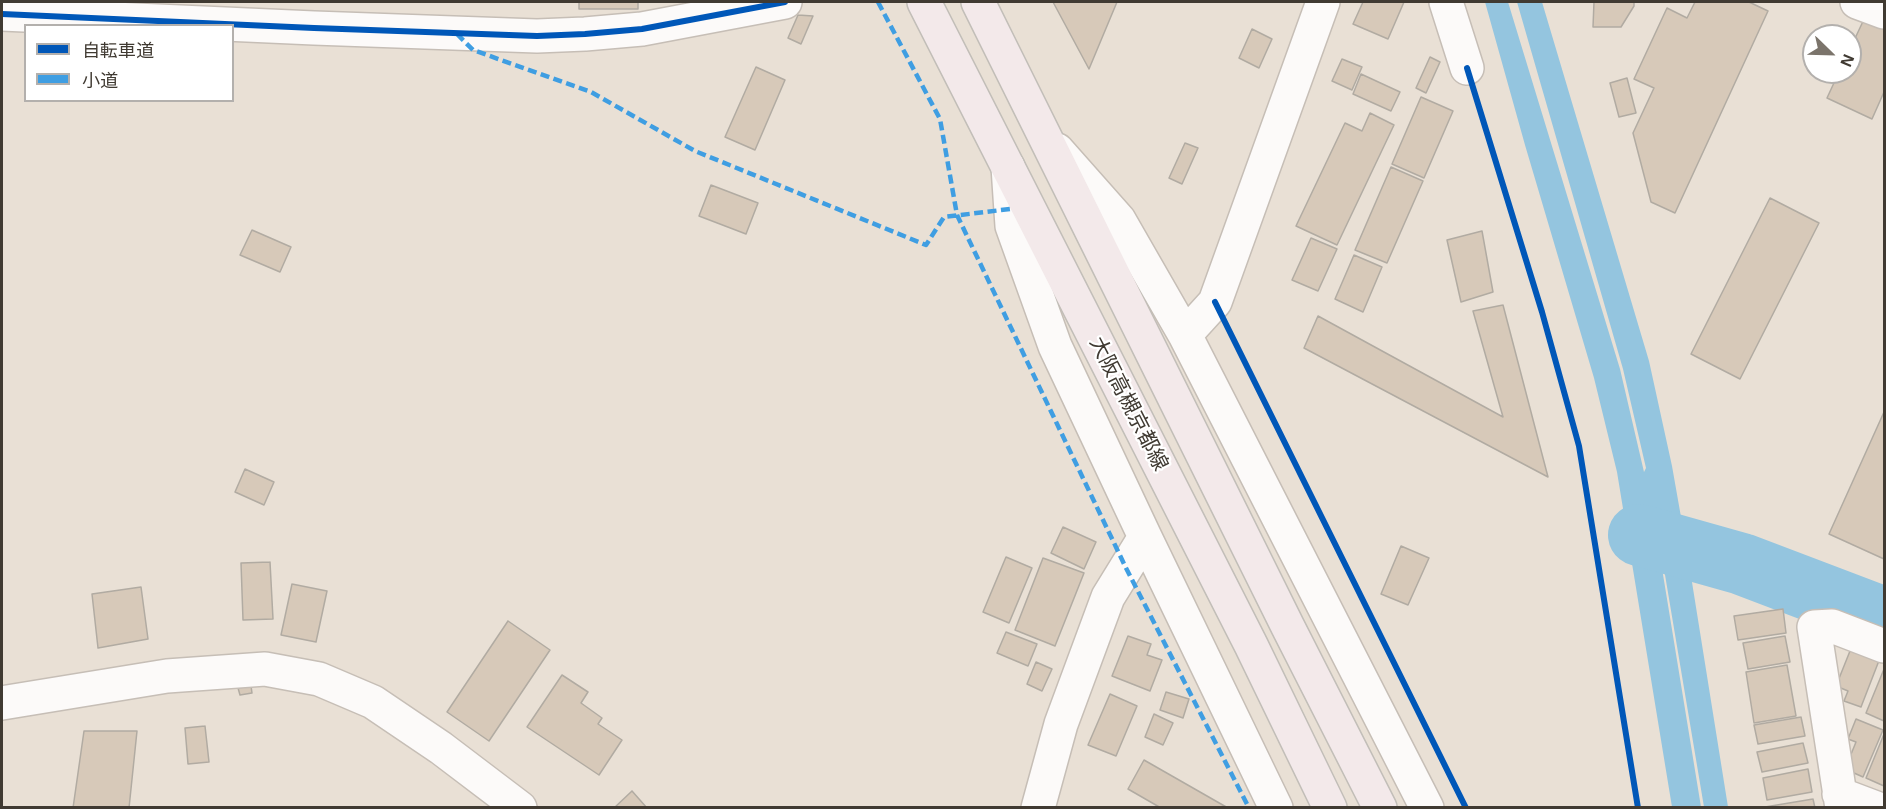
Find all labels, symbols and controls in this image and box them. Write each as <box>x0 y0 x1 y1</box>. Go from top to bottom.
legend <box>24 24 234 102</box>
north arrow <box>1802 24 1862 84</box>
text: 自転車道 <box>82 41 154 61</box>
text: N <box>1837 52 1857 69</box>
text: 小道 <box>82 71 118 91</box>
street label: 大阪高槻京都線 <box>1083 333 1173 475</box>

